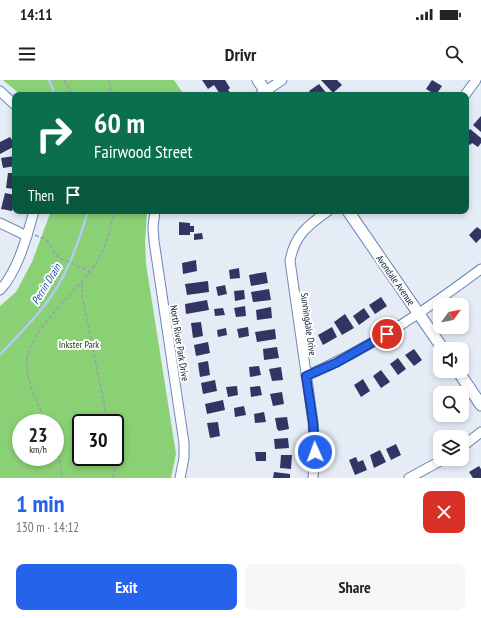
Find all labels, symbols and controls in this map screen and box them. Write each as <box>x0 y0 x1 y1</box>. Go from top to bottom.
text: 14:11 <box>20 5 52 24</box>
icon: menu <box>16 43 38 65</box>
text: Drivr <box>225 43 256 66</box>
icon: search <box>443 43 465 65</box>
text: 60 m <box>94 104 145 141</box>
icon: right <box>28 108 80 160</box>
text: Fairwood Street <box>94 140 192 163</box>
icon: arrive <box>62 184 84 206</box>
text: Then <box>28 186 54 205</box>
street label: Avondale Avenue <box>373 252 418 308</box>
water label: Perrin Drain <box>28 260 65 307</box>
street label: Sunningdale Drive <box>298 292 319 356</box>
north arrow <box>433 298 469 334</box>
map controls <box>433 298 469 466</box>
street label: North River Park Drive <box>167 304 192 382</box>
pin <box>370 317 404 351</box>
icon: arrive <box>376 323 398 345</box>
park label: Inkster Park <box>59 338 99 351</box>
button: sound <box>433 342 469 378</box>
button: search <box>433 386 469 422</box>
speed limit sign: 30 <box>72 414 124 466</box>
text: 23 <box>28 422 48 448</box>
button: layers <box>433 430 469 466</box>
position arrow <box>294 431 336 473</box>
text: km/h <box>29 443 47 456</box>
text: 1 min <box>16 488 64 519</box>
button: close <box>423 491 465 533</box>
text: 130 m · 14:12 <box>16 519 79 536</box>
button: Exit <box>16 564 237 610</box>
button: Share <box>245 564 465 610</box>

